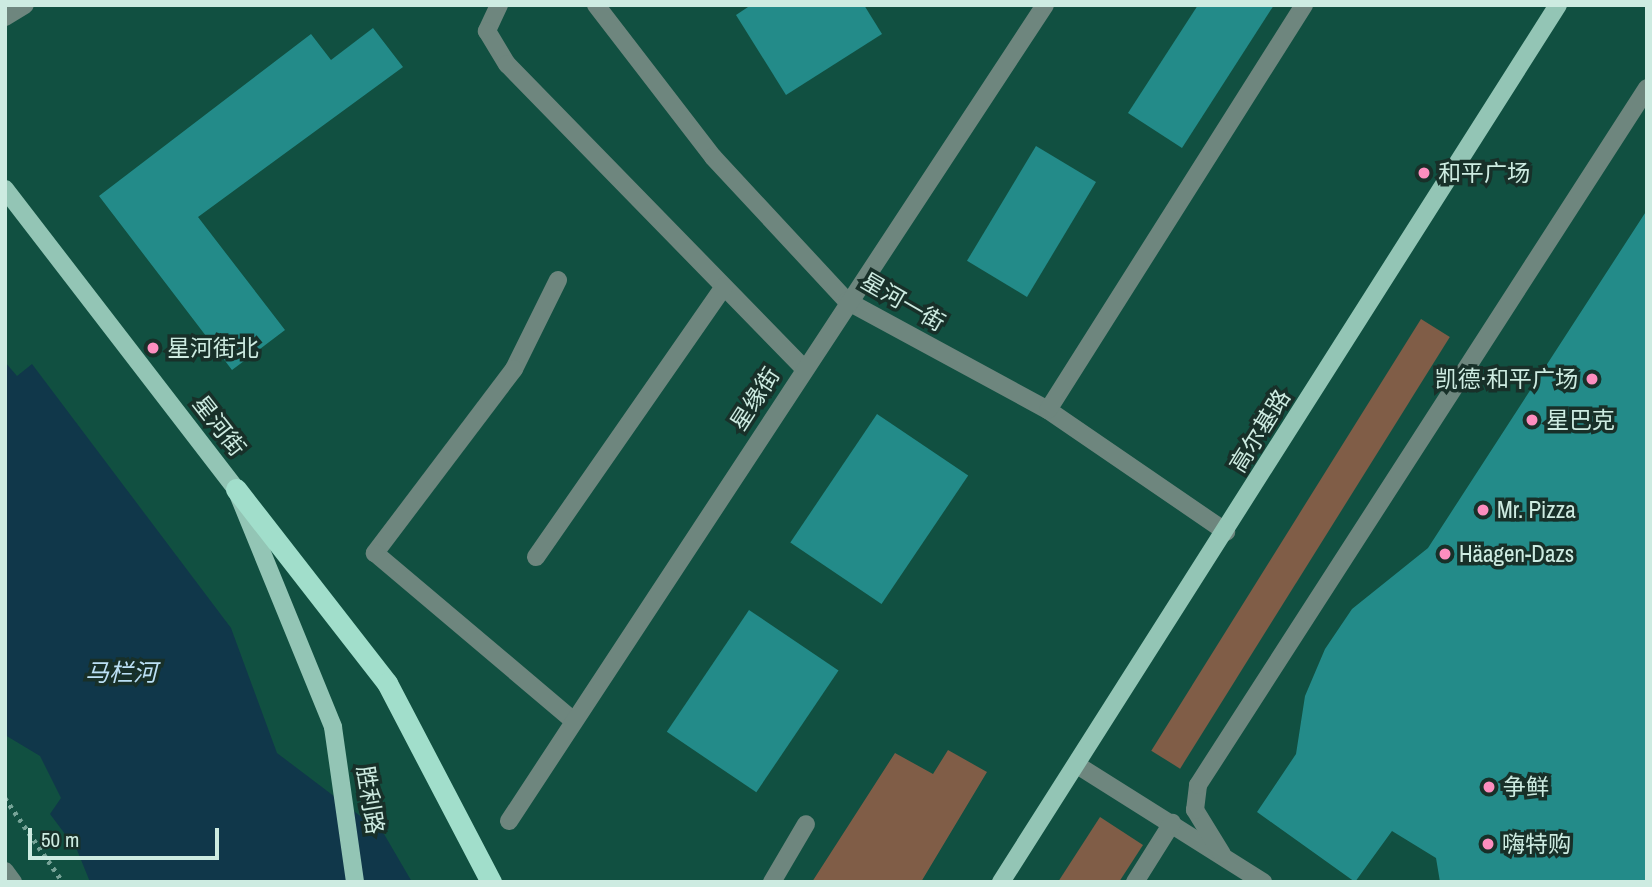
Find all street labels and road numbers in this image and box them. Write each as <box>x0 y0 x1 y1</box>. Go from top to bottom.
street label: 星河一街 <box>856 267 950 337</box>
street label: 星缘街 <box>725 363 785 435</box>
street label: 高尔基路 <box>1224 385 1296 477</box>
street label: 星河街 <box>187 390 251 462</box>
street label: 胜利路 <box>351 764 389 836</box>

